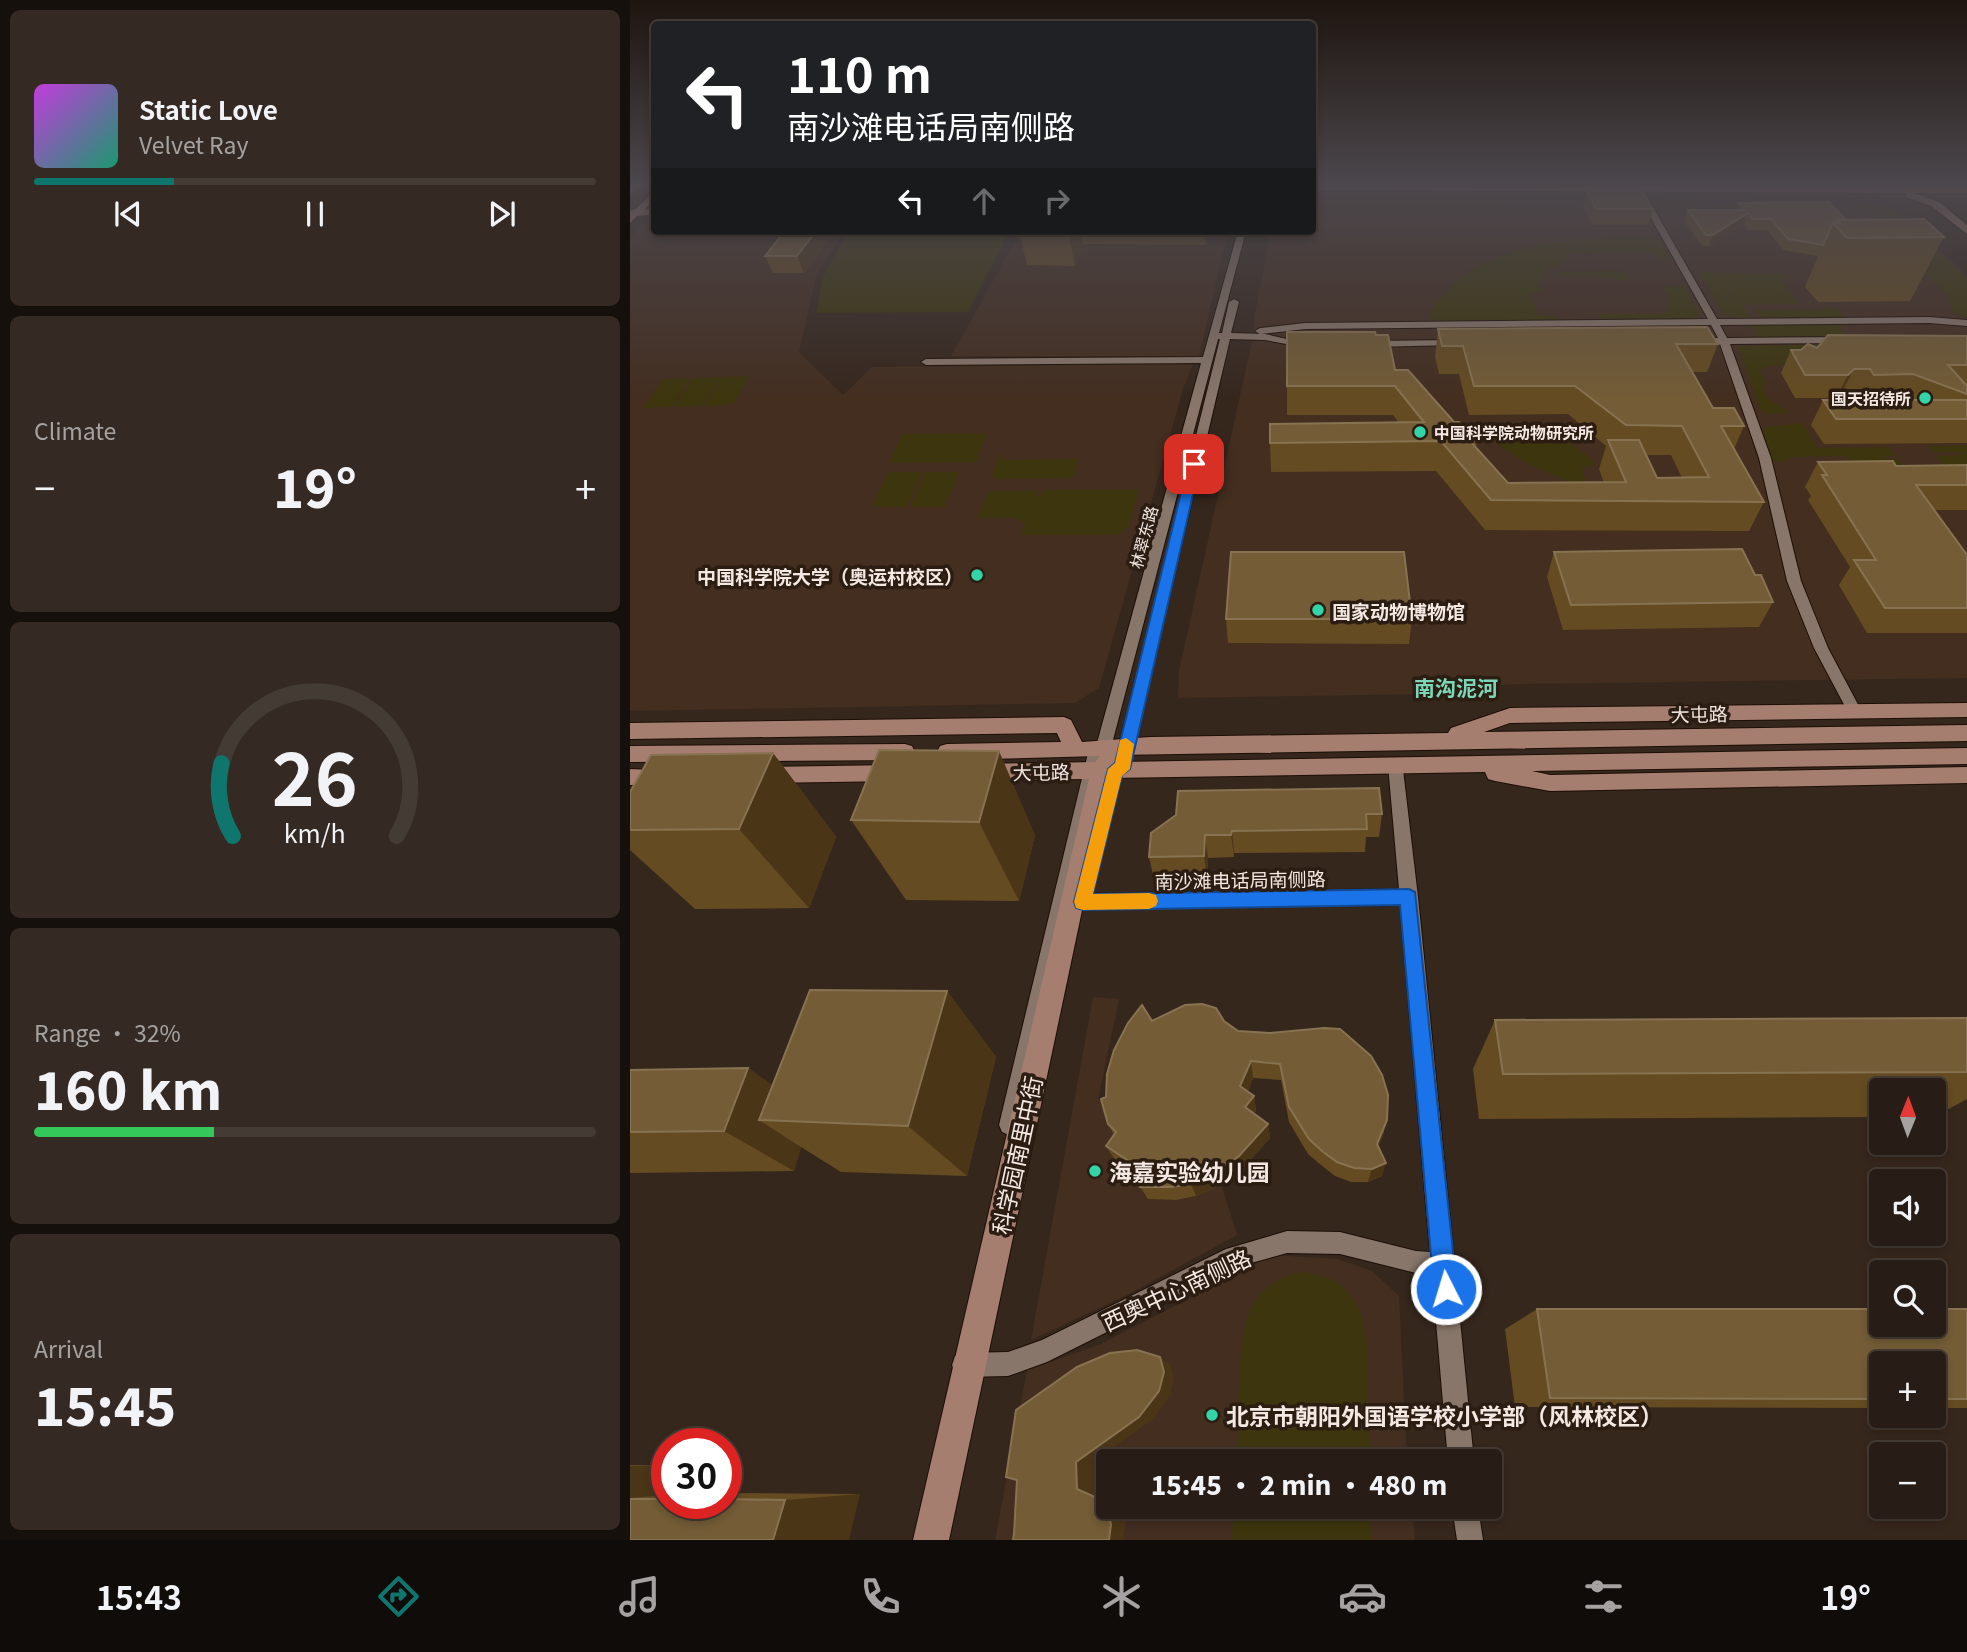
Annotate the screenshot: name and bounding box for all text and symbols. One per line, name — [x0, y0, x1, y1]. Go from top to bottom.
text: 110 m — [787, 36, 932, 107]
icon: left — [672, 49, 763, 140]
text: Static Love — [139, 90, 278, 127]
text: 南沙滩电话局南侧路 — [787, 102, 1075, 148]
text: Velvet Ray — [139, 127, 249, 161]
icon: left — [892, 182, 930, 220]
icon: ahead — [965, 182, 1003, 220]
icon: right — [1038, 182, 1076, 220]
icon: previous — [109, 195, 147, 233]
icon: pause — [296, 195, 334, 233]
icon: next — [483, 195, 521, 233]
place label: 国天招待所 — [1831, 386, 1911, 410]
marker: 国天招待所 — [1917, 390, 1933, 406]
text: Climate — [34, 413, 116, 447]
place label: 中国科学院动物研究所 — [1434, 420, 1594, 444]
marker: 中国科学院动物研究所 — [1412, 424, 1428, 440]
pin — [1164, 434, 1224, 494]
icon: arrive — [1175, 445, 1213, 483]
text: 19° — [273, 448, 357, 523]
text: − — [34, 459, 55, 514]
text: + — [575, 459, 596, 514]
street label: 林翠东路 — [1123, 503, 1163, 571]
place label: 中国科学院大学（奥运村校区） — [697, 562, 963, 589]
marker: 中国科学院大学（奥运村校区） — [969, 567, 985, 583]
place label: 国家动物博物馆 — [1332, 597, 1465, 624]
marker: 国家动物博物馆 — [1310, 602, 1326, 618]
district label: 南沟泥河 — [1414, 672, 1498, 702]
street label: 大屯路 — [1670, 699, 1728, 727]
text: 26 — [272, 722, 358, 827]
street label: 大屯路 — [1012, 757, 1070, 785]
text: km/h — [284, 814, 346, 850]
street label: 南沙滩电话局南侧路 — [1154, 864, 1326, 894]
text: Range · 32% — [34, 1015, 181, 1049]
text: 160 km — [34, 1050, 222, 1125]
street label: 科学园南里中街 — [983, 1073, 1049, 1237]
north arrow — [1869, 1078, 1946, 1155]
map controls — [1869, 1078, 1946, 1519]
place label: 海嘉实验幼儿园 — [1109, 1154, 1270, 1188]
marker: 海嘉实验幼儿园 — [1087, 1163, 1103, 1179]
button: sound — [1869, 1169, 1946, 1246]
street label: 西奥中心南侧路 — [1096, 1240, 1256, 1338]
position arrow — [1409, 1252, 1483, 1326]
button: search — [1869, 1260, 1946, 1337]
text: Arrival — [34, 1331, 103, 1365]
button: + — [1869, 1351, 1946, 1428]
text: 15:45 — [34, 1366, 176, 1441]
place label: 北京市朝阳外国语学校小学部（风林校区） — [1226, 1398, 1663, 1432]
marker: 北京市朝阳外国语学校小学部（风林校区） — [1204, 1407, 1220, 1423]
speed limit sign: 30 — [651, 1428, 742, 1519]
button: − — [1869, 1442, 1946, 1519]
text: 15:45 · 2 min · 480 m — [1151, 1465, 1447, 1502]
icon: directions — [374, 1572, 423, 1621]
icon: music — [615, 1572, 664, 1621]
icon: phone — [856, 1572, 905, 1621]
icon: climate — [1097, 1572, 1146, 1621]
icon: car — [1338, 1572, 1387, 1621]
icon: filters — [1579, 1572, 1628, 1621]
text: 15:43 — [96, 1573, 182, 1619]
text: 19° — [1820, 1573, 1871, 1619]

